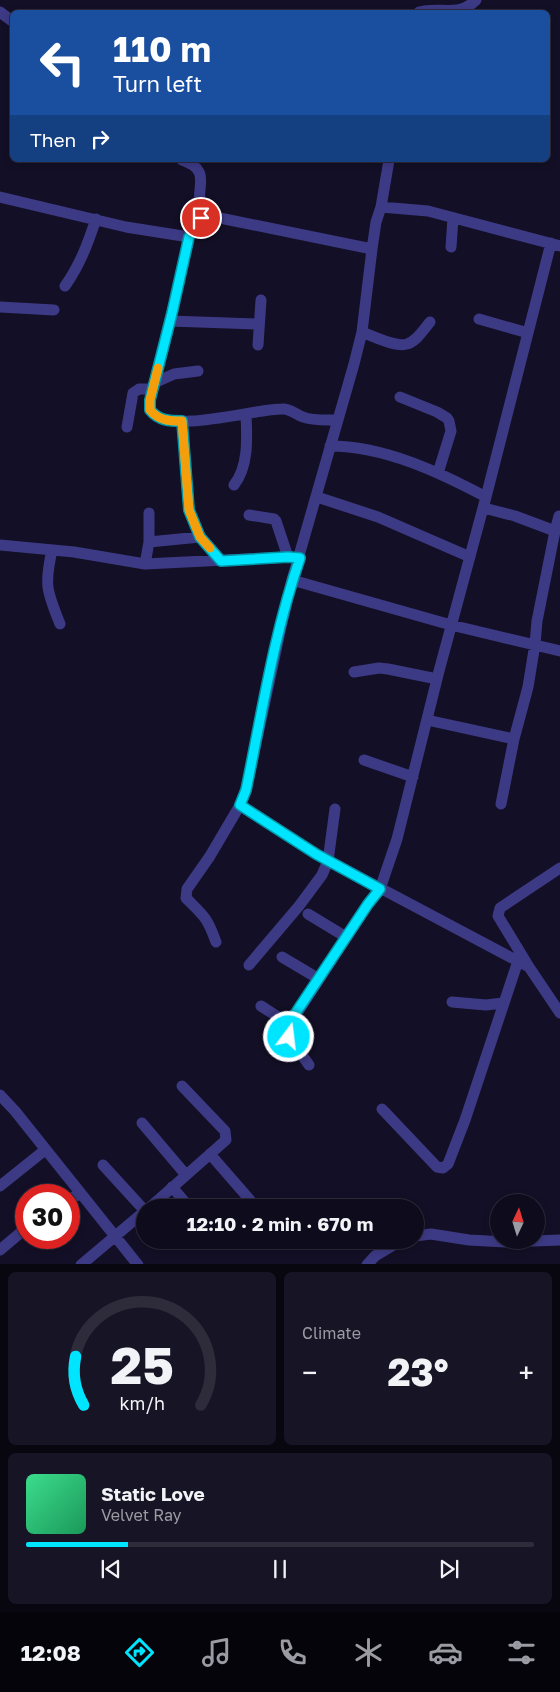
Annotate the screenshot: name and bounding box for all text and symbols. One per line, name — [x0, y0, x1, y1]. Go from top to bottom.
text: 110 m — [113, 28, 211, 70]
icon: left — [30, 30, 95, 95]
text: Turn left — [113, 70, 202, 97]
icon: right — [86, 125, 114, 153]
text: Then — [30, 128, 76, 151]
pin — [180, 197, 222, 239]
icon: arrive — [187, 204, 215, 232]
position arrow — [262, 1010, 314, 1062]
speed limit sign: 30 — [15, 1184, 80, 1249]
north arrow — [490, 1194, 545, 1249]
map controls — [490, 1194, 545, 1249]
text: 12:10 · 2 min · 670 m — [187, 1212, 373, 1235]
text: Climate — [302, 1323, 361, 1343]
text: 25 — [110, 1333, 174, 1395]
text: 23° — [387, 1349, 449, 1394]
text: − — [302, 1356, 317, 1389]
text: + — [519, 1356, 534, 1389]
text: km/h — [119, 1392, 165, 1414]
text: Static Love — [101, 1482, 205, 1505]
text: Velvet Ray — [101, 1505, 182, 1525]
icon: previous — [97, 1555, 125, 1583]
icon: pause — [266, 1555, 294, 1583]
icon: next — [435, 1555, 463, 1583]
icon: directions — [122, 1635, 157, 1670]
icon: music — [199, 1635, 234, 1670]
icon: phone — [275, 1635, 310, 1670]
icon: climate — [351, 1635, 386, 1670]
icon: car — [428, 1635, 463, 1670]
icon: filters — [504, 1635, 539, 1670]
text: 12:08 — [21, 1639, 81, 1666]

